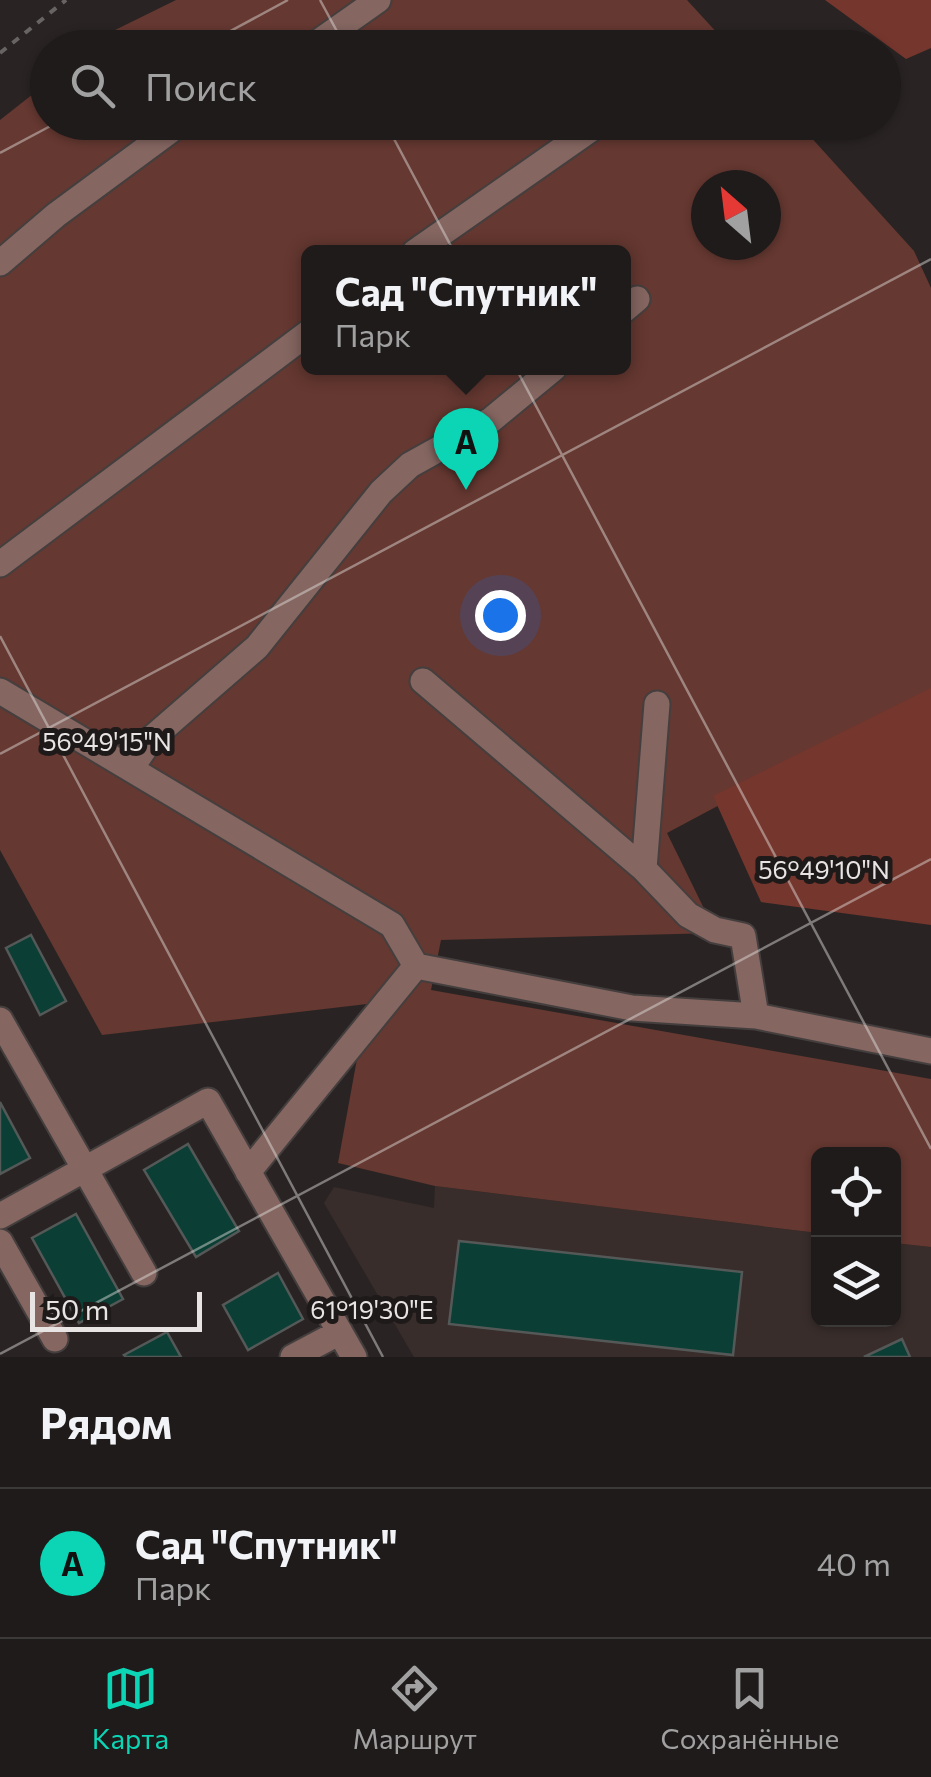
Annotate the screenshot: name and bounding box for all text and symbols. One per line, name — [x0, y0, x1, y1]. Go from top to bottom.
search box — [30, 30, 901, 140]
icon: search — [65, 58, 120, 113]
text: Поиск — [145, 62, 257, 109]
north arrow — [691, 170, 781, 260]
popup — [301, 245, 631, 375]
text: Сад "Спутник" — [335, 267, 597, 314]
text: Парк — [335, 314, 411, 354]
pin: A — [434, 408, 498, 490]
your location — [475, 590, 526, 641]
text: 56°49'15"N — [42, 726, 172, 756]
text: 56°49'10"N — [758, 854, 890, 884]
map controls — [811, 1147, 901, 1327]
button: locate — [811, 1147, 901, 1237]
button: layers — [811, 1237, 901, 1327]
scale bar — [30, 1287, 202, 1332]
text: 50 m — [45, 1292, 109, 1326]
text: 61°19'30"E — [310, 1294, 434, 1324]
text: Рядом — [40, 1396, 172, 1448]
text: Сад "Спутник" — [135, 1520, 398, 1567]
text: A — [61, 1543, 84, 1583]
text: 40 m — [817, 1543, 891, 1583]
text: Парк — [135, 1567, 211, 1607]
tab: Карта — [92, 1661, 169, 1755]
tab: Маршрут — [353, 1661, 477, 1755]
tab: Сохранённые — [660, 1661, 839, 1755]

